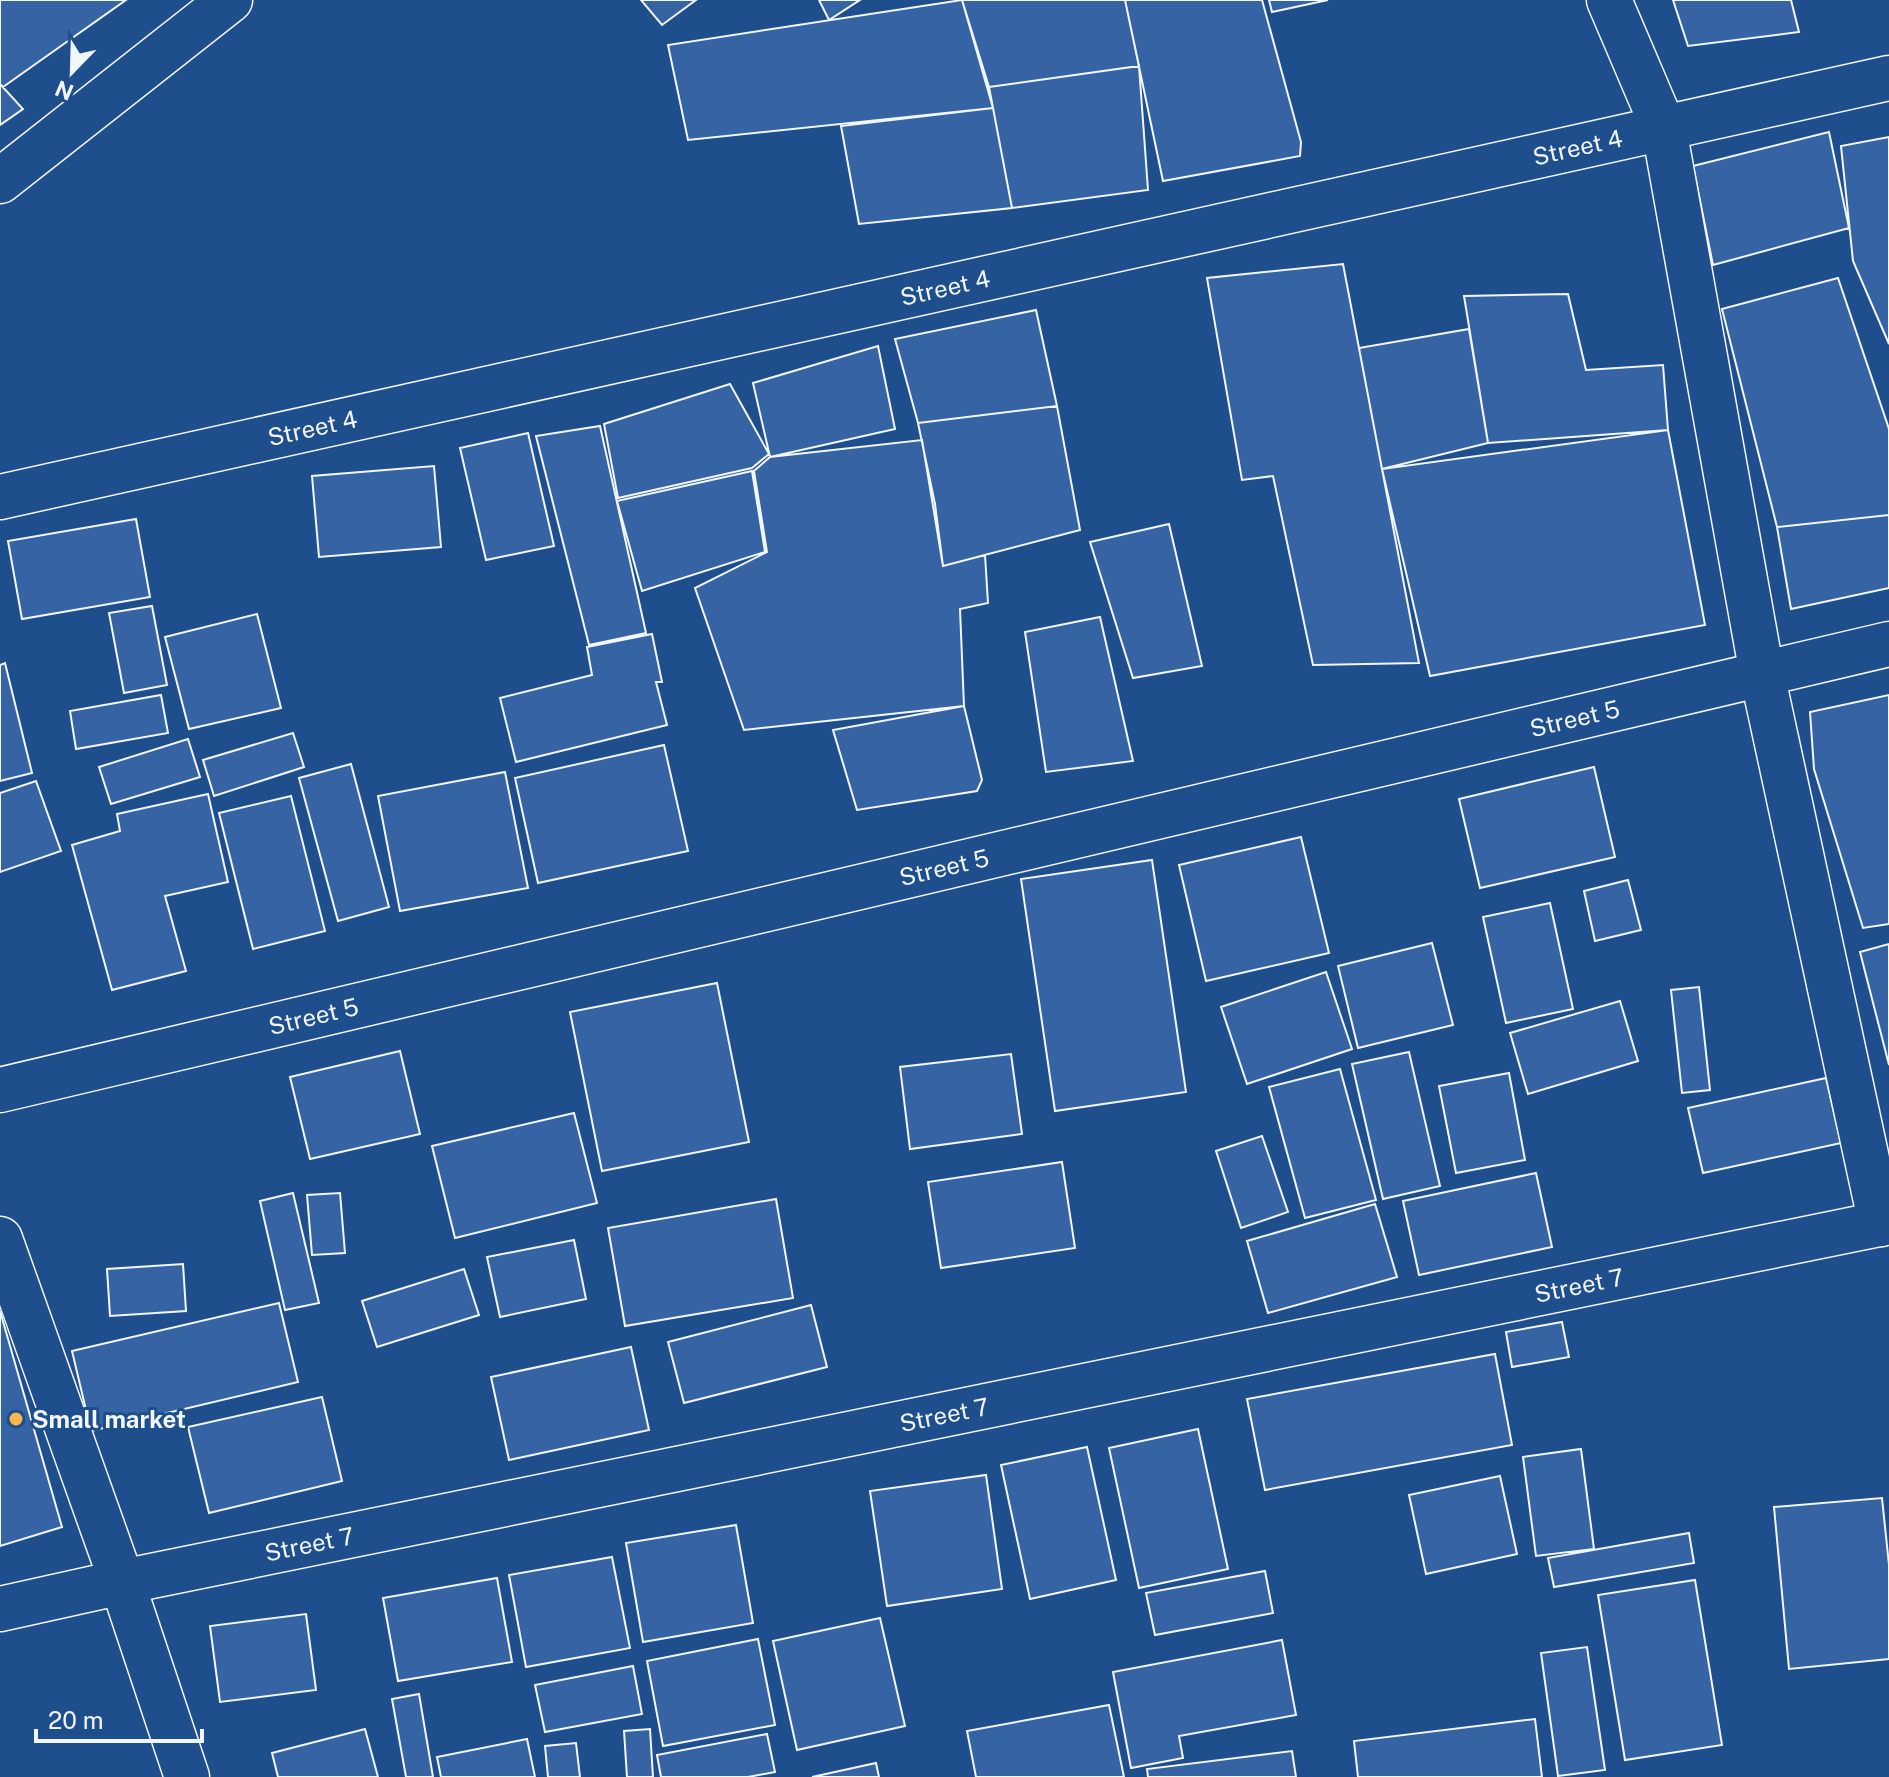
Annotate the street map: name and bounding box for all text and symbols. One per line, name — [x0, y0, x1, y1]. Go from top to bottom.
north arrow — [32, 32, 112, 112]
text: N — [51, 75, 77, 106]
street label: Street 4 — [1530, 124, 1625, 171]
street label: Street 4 — [898, 264, 993, 311]
street label: Street 4 — [265, 404, 360, 451]
street label: Street 5 — [1527, 694, 1622, 742]
street label: Street 5 — [896, 843, 992, 891]
street label: Street 5 — [266, 992, 361, 1040]
street label: Street 7 — [1532, 1262, 1626, 1308]
street label: Street 7 — [897, 1392, 991, 1437]
place label: Small market — [32, 1405, 186, 1433]
marker: Small market — [7, 1410, 25, 1428]
street label: Street 7 — [262, 1521, 356, 1567]
scale bar — [36, 1693, 202, 1743]
text: 20 m — [48, 1706, 104, 1734]

